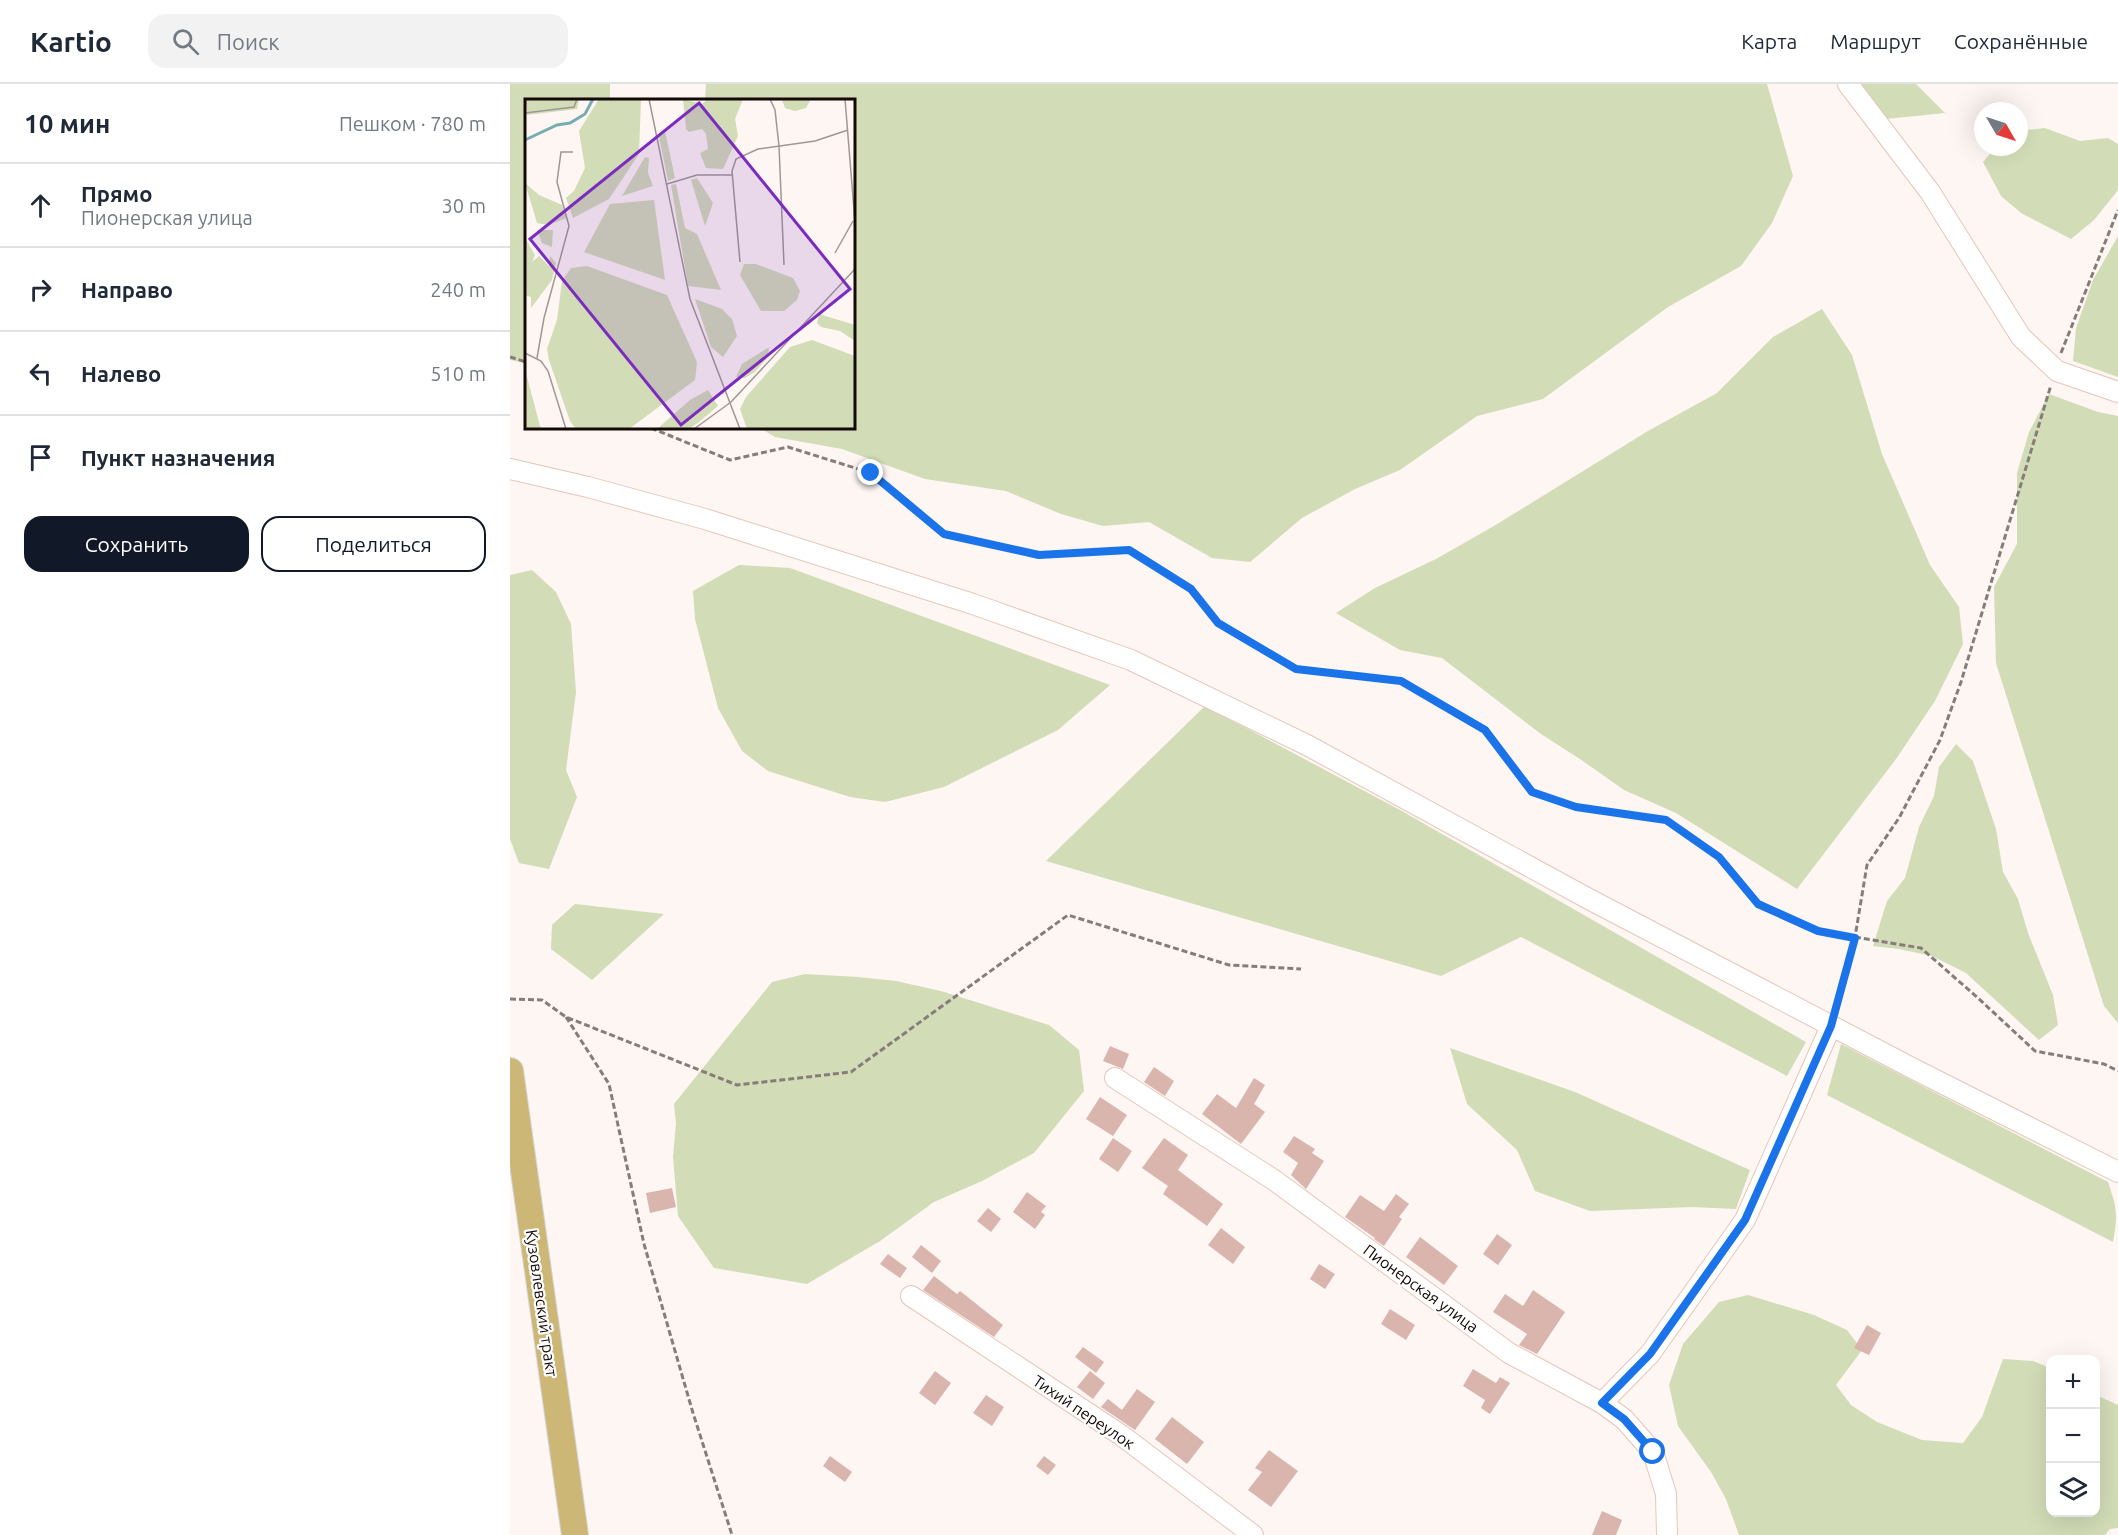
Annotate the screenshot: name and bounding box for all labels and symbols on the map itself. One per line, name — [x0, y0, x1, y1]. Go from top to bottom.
inset map — [525, 99, 855, 429]
north arrow — [1974, 102, 2028, 156]
route end — [857, 459, 883, 485]
street label: Кузовлевский тракт — [523, 1228, 561, 1378]
street label: Пионерская улица — [1360, 1240, 1482, 1336]
street label: Тихий переулок — [1030, 1371, 1138, 1453]
route start — [1639, 1438, 1665, 1464]

